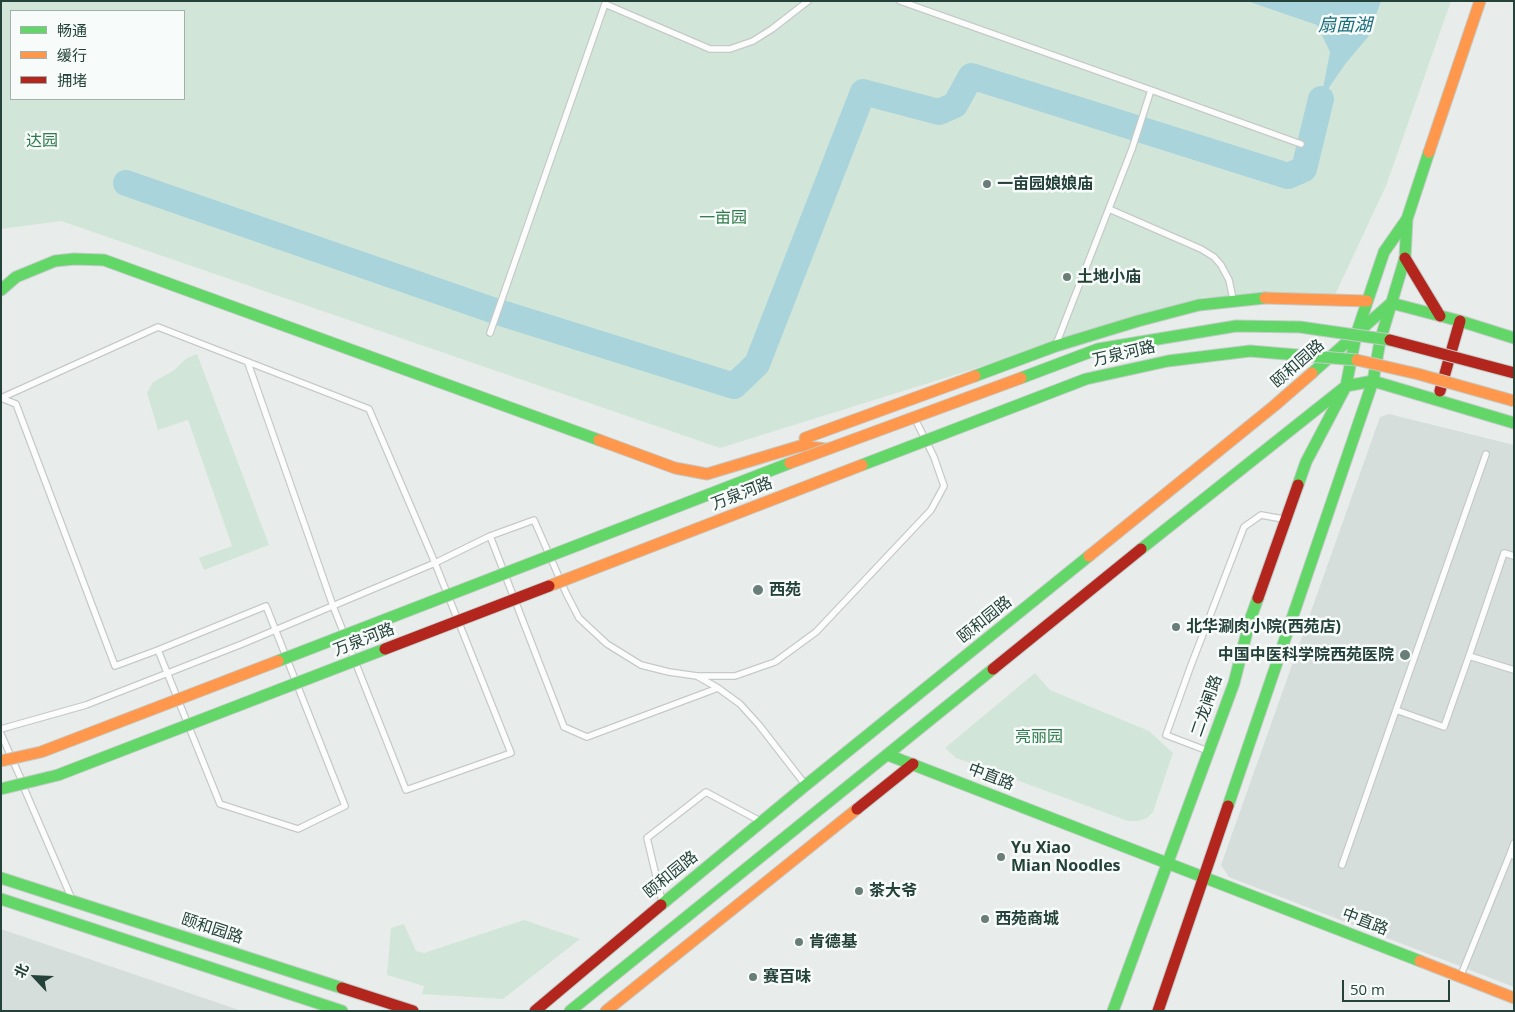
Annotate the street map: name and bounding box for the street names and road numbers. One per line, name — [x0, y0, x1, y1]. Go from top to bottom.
street label: 颐和园路 — [1268, 336, 1328, 392]
street label: 万泉河路 — [1091, 337, 1157, 371]
street label: 万泉河路 — [709, 474, 775, 514]
street label: 颐和园路 — [954, 592, 1016, 648]
street label: 万泉河路 — [331, 620, 397, 660]
street label: 二龙闸路 — [1188, 673, 1226, 739]
street label: 中直路 — [965, 759, 1017, 795]
street label: 颐和园路 — [640, 847, 702, 903]
street label: 中直路 — [1339, 904, 1391, 940]
street label: 颐和园路 — [179, 910, 245, 948]

